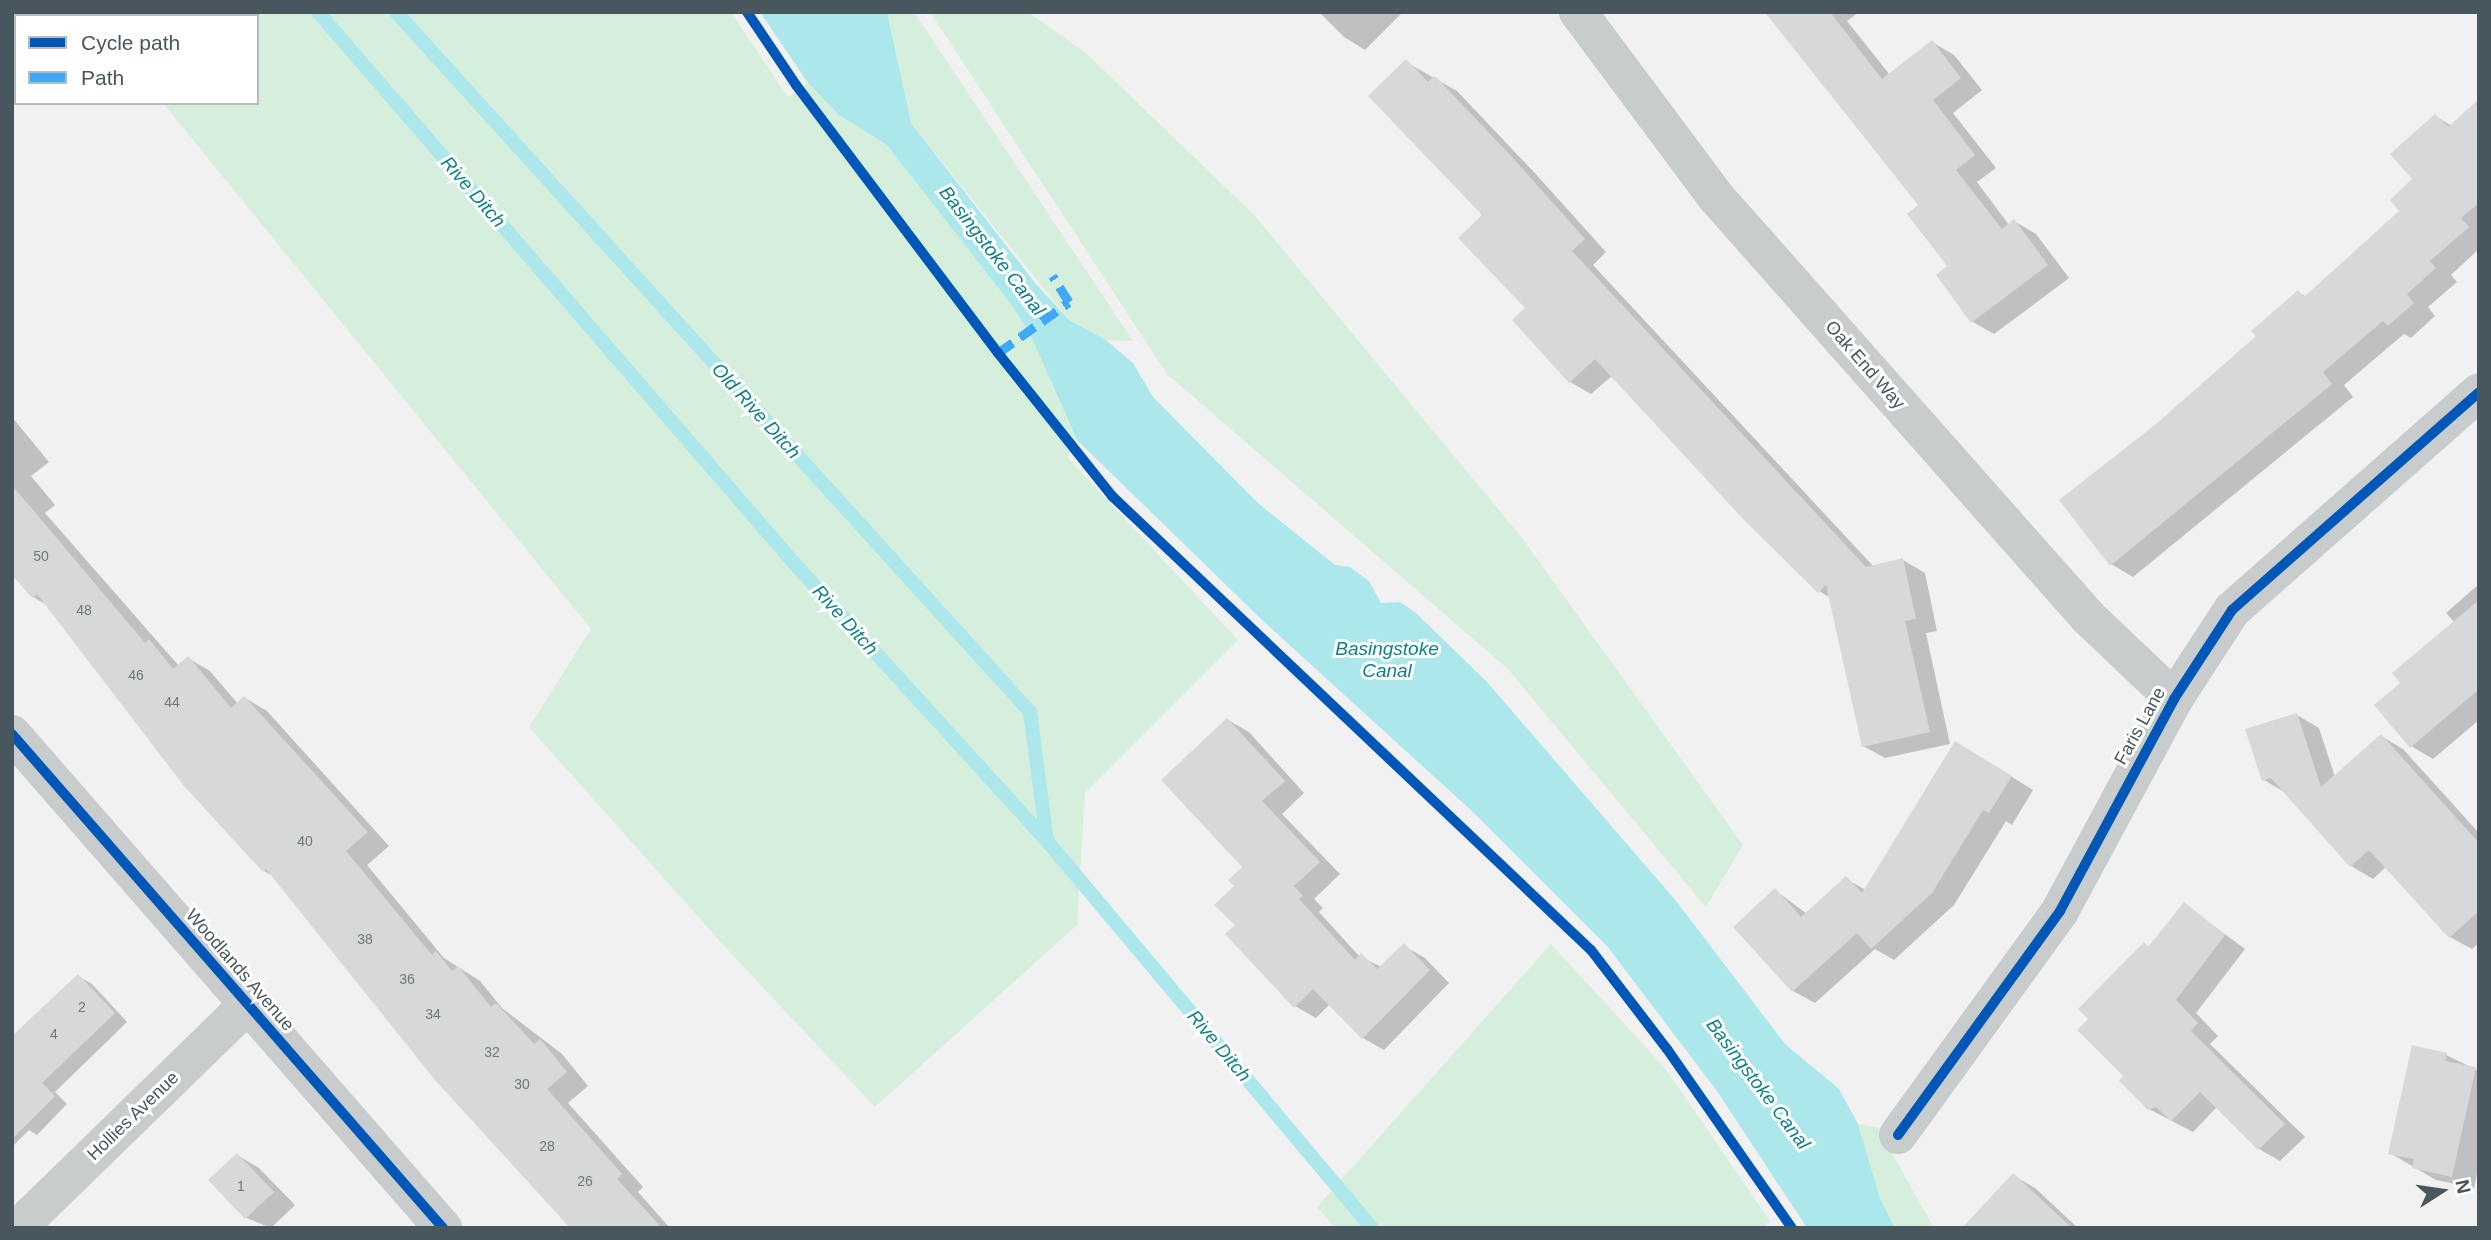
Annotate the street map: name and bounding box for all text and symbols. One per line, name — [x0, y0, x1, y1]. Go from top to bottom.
legend — [14, 14, 259, 105]
text: Cycle path — [81, 31, 180, 54]
text: Path — [81, 66, 124, 89]
water label: Rive Ditch — [436, 152, 510, 232]
water label: Basingstoke Canal — [934, 182, 1050, 320]
street label: Oak End Way — [1821, 316, 1909, 414]
water label: Old Rive Ditch — [707, 358, 805, 464]
house number: 50 — [33, 548, 49, 564]
water label: Rive Ditch — [808, 580, 882, 660]
house number: 48 — [76, 602, 92, 618]
water label: Basingstoke Canal — [1335, 638, 1439, 682]
house number: 46 — [128, 667, 144, 683]
street label: Faris Lane — [2110, 684, 2170, 768]
house number: 44 — [164, 694, 180, 710]
house number: 40 — [297, 833, 313, 849]
street label: Woodlands Avenue — [181, 904, 299, 1036]
house number: 38 — [357, 931, 373, 947]
house number: 36 — [399, 971, 415, 987]
house number: 2 — [78, 999, 86, 1015]
house number: 34 — [425, 1006, 441, 1022]
water label: Rive Ditch — [1182, 1006, 1256, 1086]
water label: Basingstoke Canal — [1701, 1014, 1815, 1154]
house number: 4 — [50, 1026, 58, 1042]
house number: 32 — [484, 1044, 500, 1060]
street label: Hollies Avenue — [82, 1067, 184, 1165]
house number: 30 — [514, 1076, 530, 1092]
house number: 28 — [539, 1138, 555, 1154]
north arrow — [2407, 1156, 2477, 1226]
house number: 26 — [577, 1173, 593, 1189]
house number: 1 — [237, 1178, 245, 1194]
text: N — [2451, 1178, 2475, 1195]

